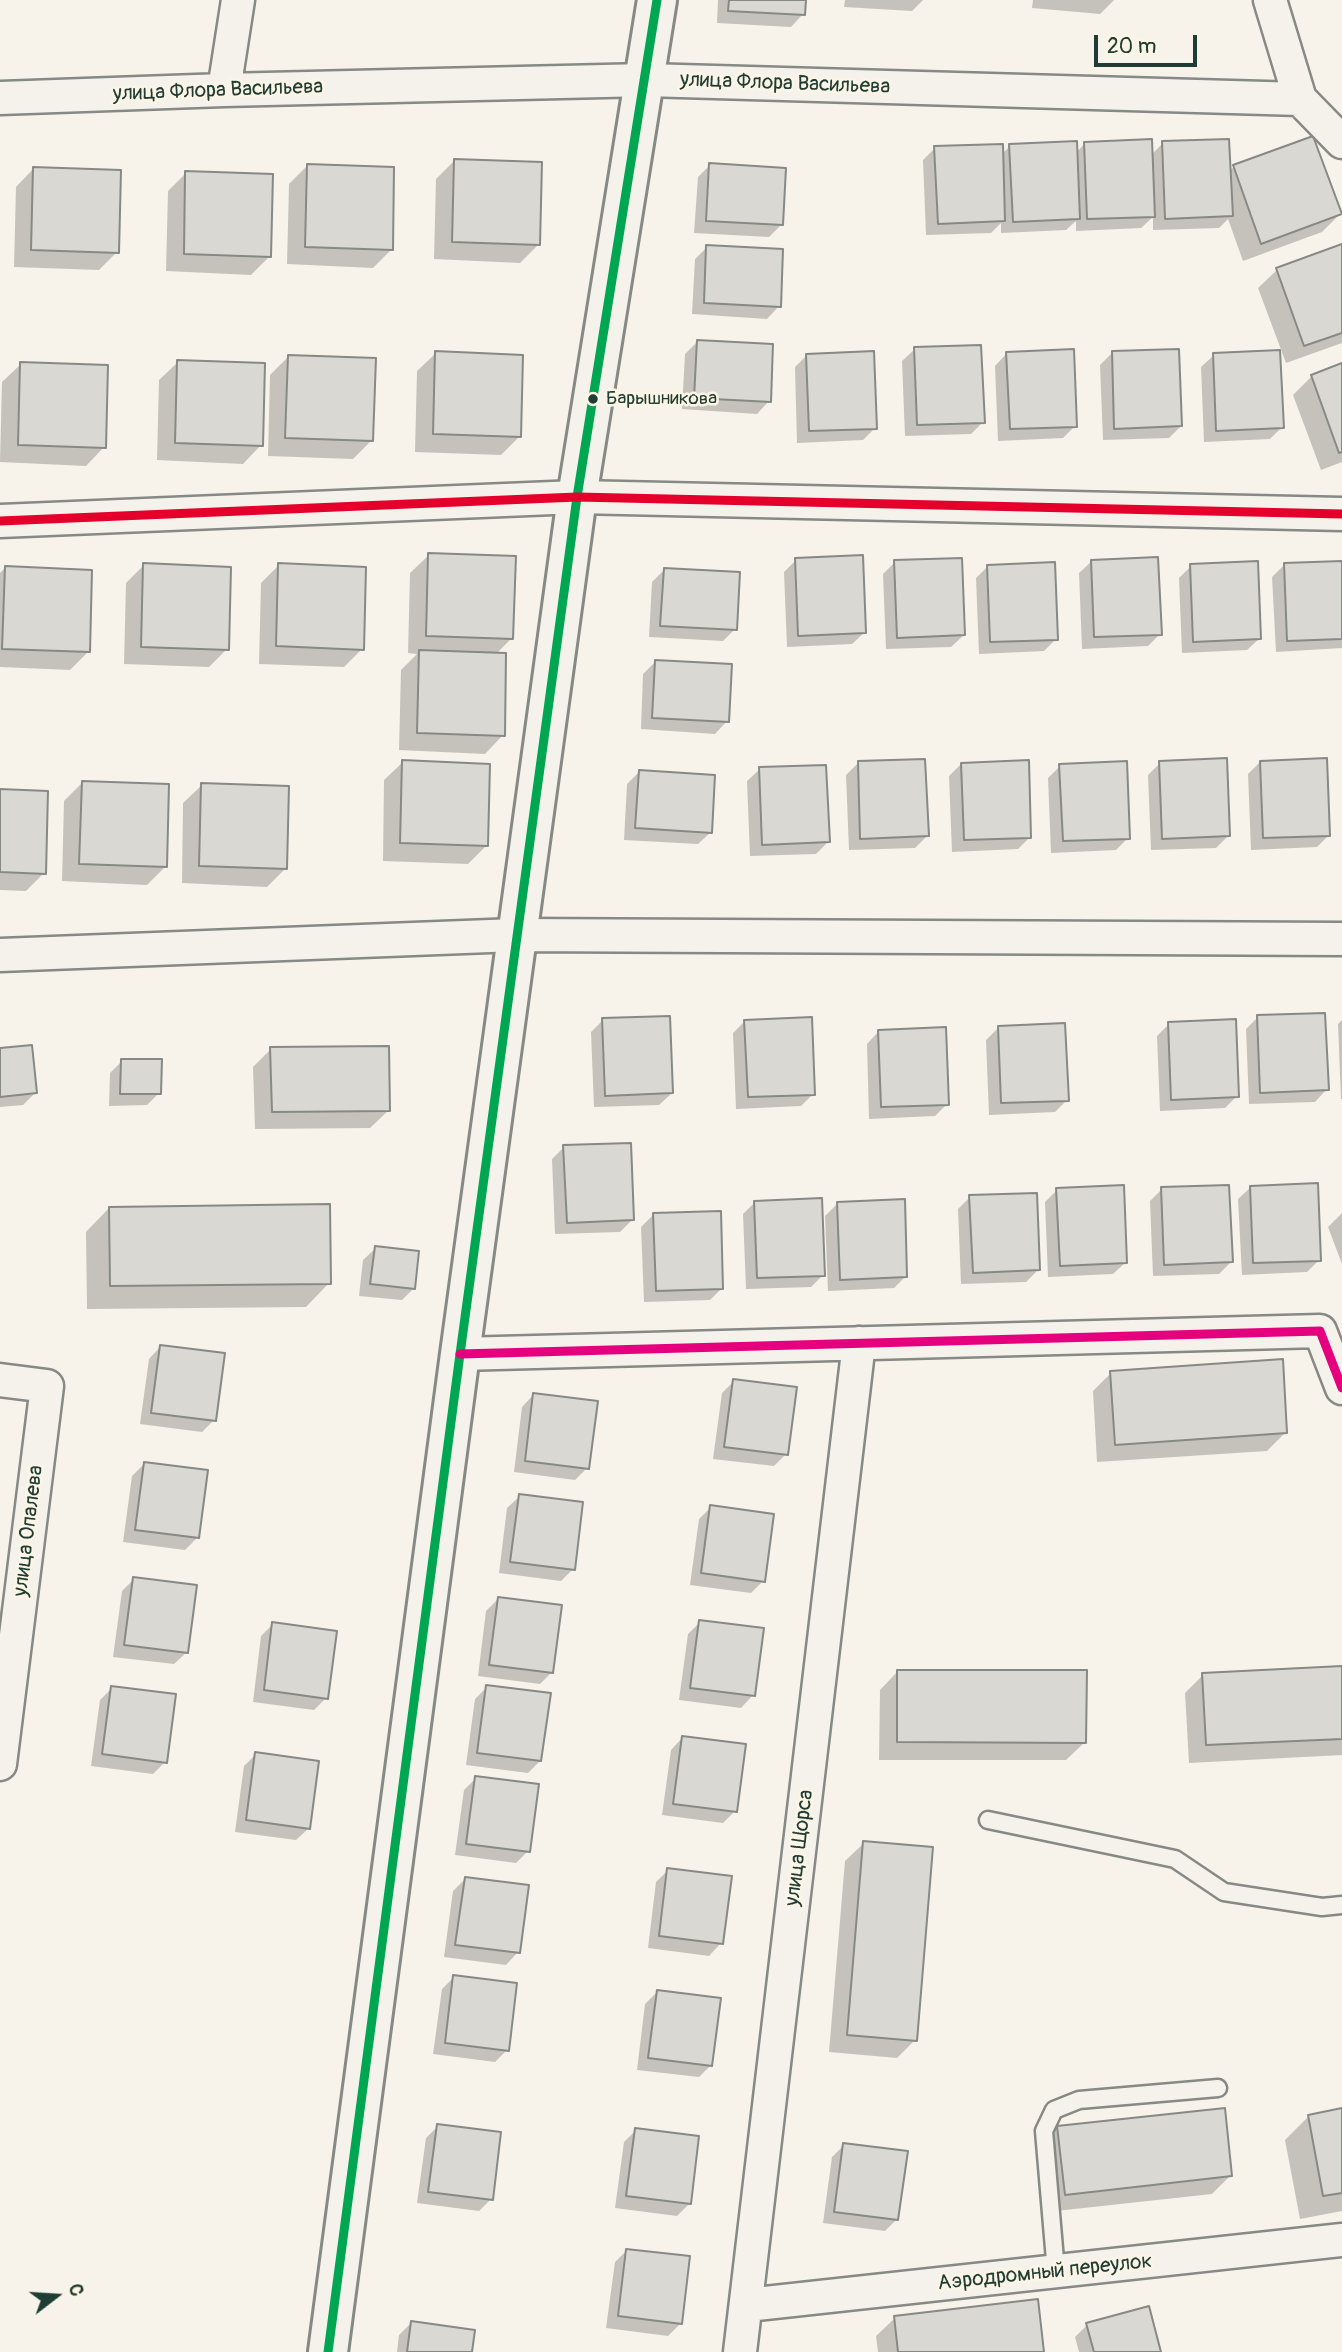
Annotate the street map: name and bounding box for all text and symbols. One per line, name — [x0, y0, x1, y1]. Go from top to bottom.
scale bar — [1097, 21, 1200, 65]
text: 20 m — [1107, 33, 1156, 60]
street label: улица Флора Васильева — [679, 68, 891, 100]
street label: улица Флора Васильева — [112, 75, 324, 107]
place label: Барышникова — [606, 388, 717, 410]
marker: Барышникова — [586, 392, 600, 406]
street label: улица Опалева — [8, 1464, 50, 1598]
street label: улица Щорса — [780, 1788, 820, 1908]
street label: Аэродромный переулок — [936, 2249, 1154, 2297]
north arrow — [21, 2261, 91, 2331]
text: С — [63, 2281, 89, 2299]

